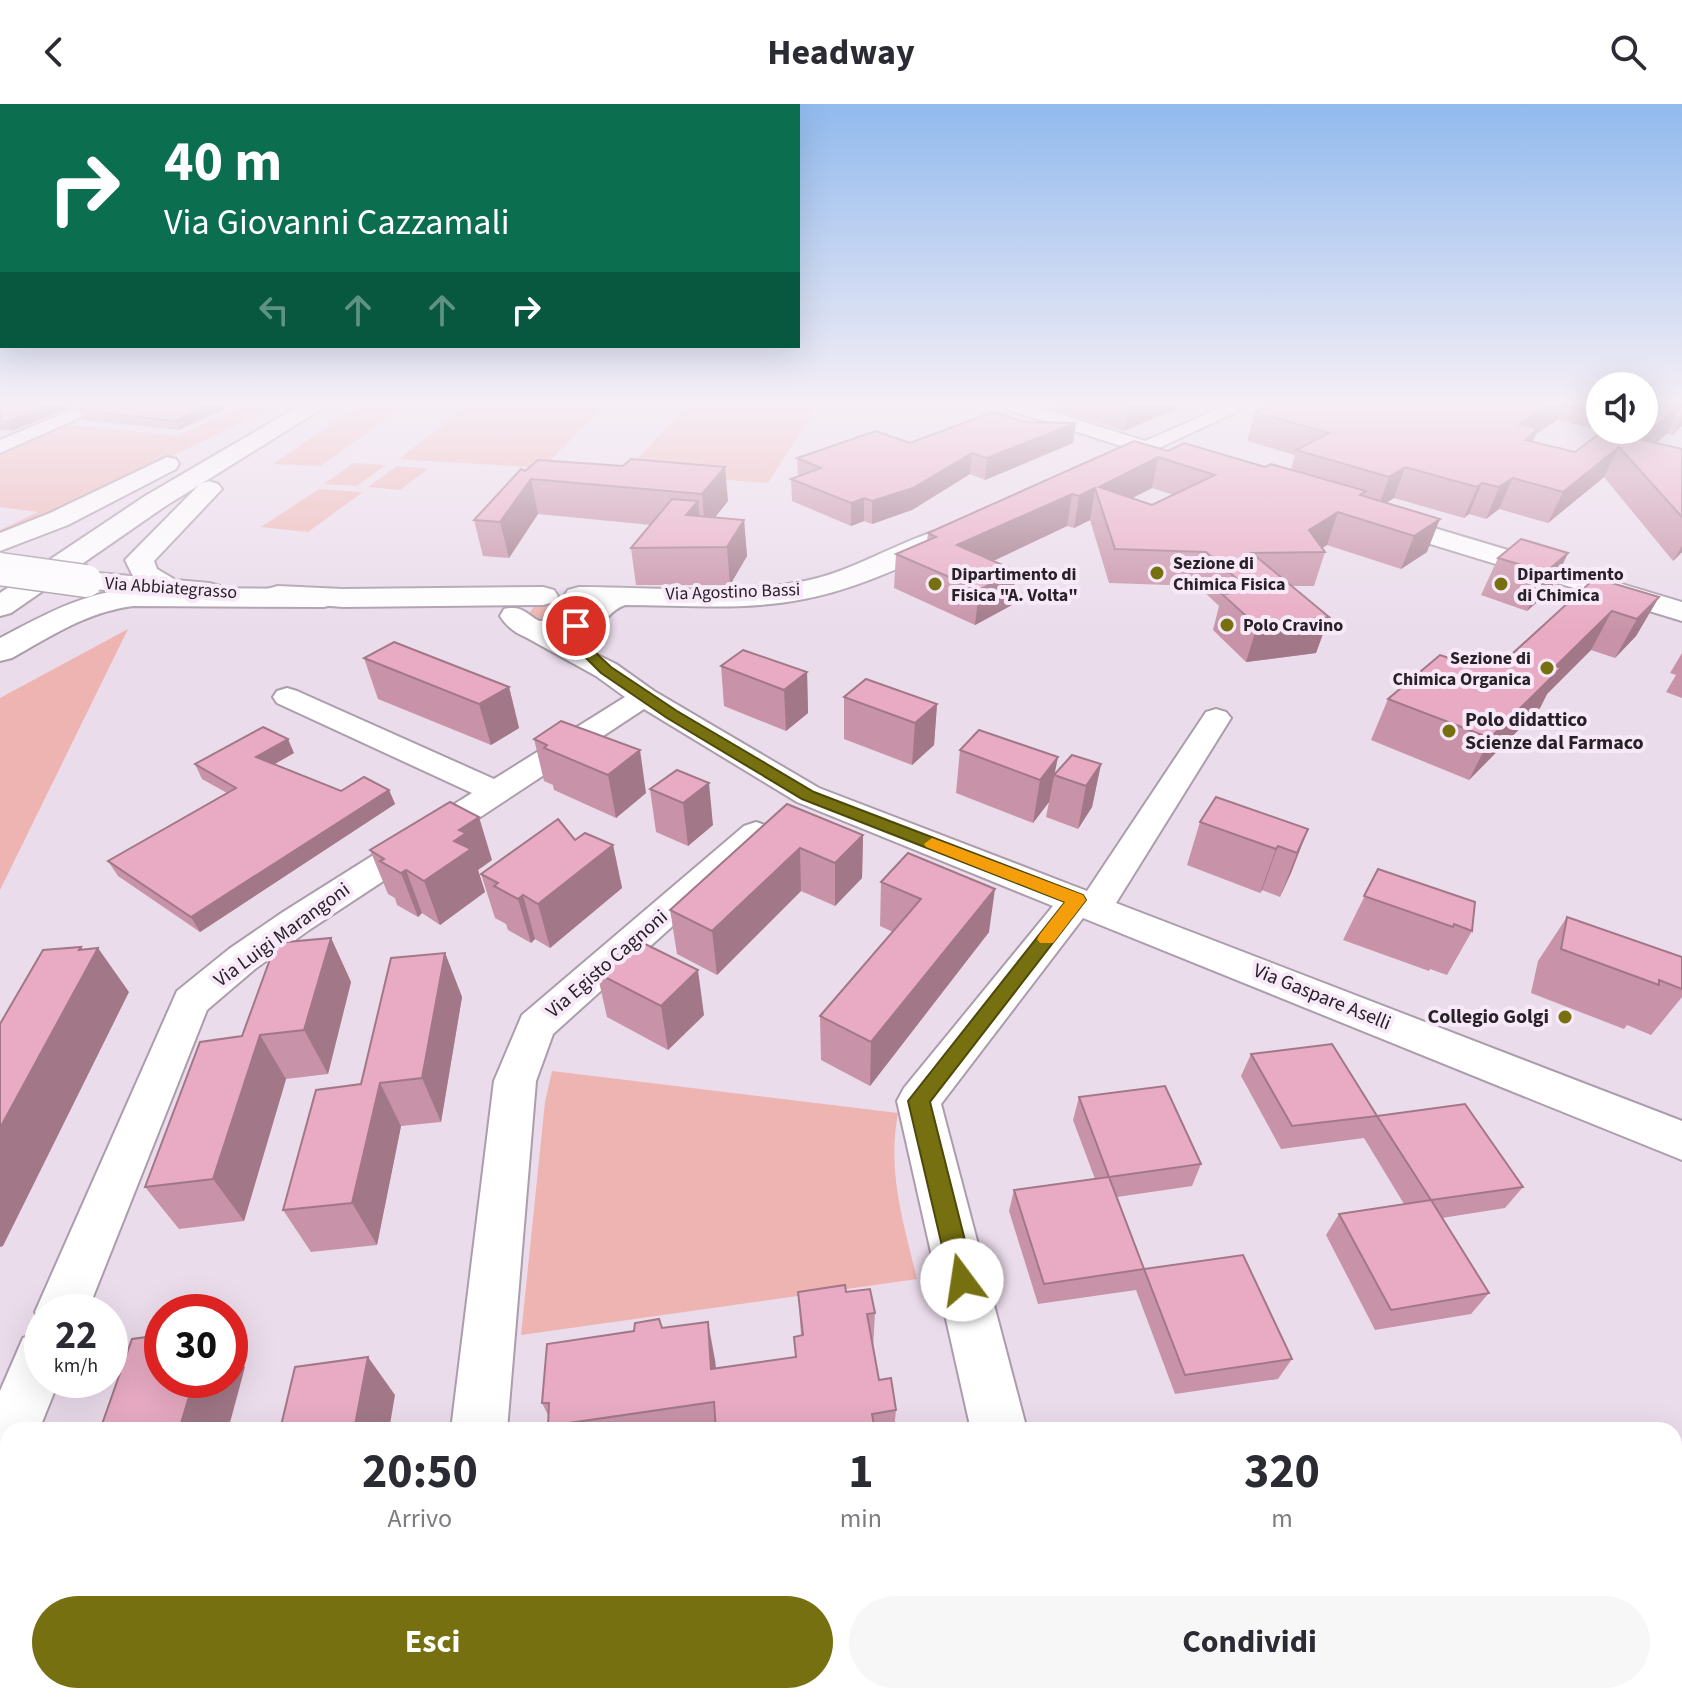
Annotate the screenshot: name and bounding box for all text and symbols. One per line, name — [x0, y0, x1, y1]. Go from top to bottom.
text: Headway — [767, 27, 915, 78]
icon: back — [32, 30, 76, 74]
icon: search — [1606, 30, 1650, 74]
text: 40 m — [164, 123, 282, 202]
icon: right — [32, 136, 136, 240]
text: Via Giovanni Cazzamali — [164, 197, 510, 248]
icon: left — [252, 288, 296, 332]
icon: ahead — [336, 288, 380, 332]
icon: ahead — [420, 288, 464, 332]
icon: right — [504, 288, 548, 332]
map controls — [1586, 372, 1658, 444]
button: sound — [1586, 372, 1658, 444]
place label: Sezione di Chimica Fisica — [1173, 551, 1286, 597]
place label: Dipartimento di Fisica "A. Volta" — [951, 562, 1078, 608]
place label: Dipartimento di Chimica — [1517, 562, 1624, 608]
marker: Sezione di Chimica Fisica — [1148, 564, 1166, 582]
street label: Via Abbiategrasso — [104, 571, 238, 605]
marker: Dipartimento di Fisica "A. Volta" — [926, 575, 944, 593]
marker: Dipartimento di Chimica — [1492, 575, 1510, 593]
street label: Via Agostino Bassi — [665, 577, 801, 607]
pin — [542, 592, 610, 660]
icon: arrive — [554, 604, 598, 648]
place label: Polo Cravino — [1243, 613, 1343, 638]
marker: Polo Cravino — [1218, 616, 1236, 634]
place label: Sezione di Chimica Organica — [1393, 646, 1531, 692]
marker: Sezione di Chimica Organica — [1538, 659, 1556, 677]
place label: Polo didattico Scienze dal Farmaco — [1465, 706, 1644, 757]
marker: Polo didattico Scienze dal Farmaco — [1440, 722, 1458, 740]
street label: Via Luigi Marangoni — [208, 876, 356, 994]
street label: Via Egisto Cagnoni — [540, 903, 674, 1025]
street label: Via Gaspare Aselli — [1249, 957, 1395, 1037]
place label: Collegio Golgi — [1428, 1003, 1549, 1031]
marker: Collegio Golgi — [1556, 1008, 1574, 1026]
position arrow — [920, 1238, 1004, 1322]
speed limit sign: 30 — [144, 1294, 248, 1398]
text: 22 — [55, 1307, 97, 1364]
text: km/h — [54, 1352, 98, 1380]
text: 20:50 — [362, 1438, 478, 1506]
text: 1 — [848, 1438, 874, 1506]
text: 320 — [1244, 1438, 1320, 1506]
text: Arrivo — [388, 1500, 452, 1537]
text: min — [840, 1500, 882, 1537]
text: m — [1271, 1500, 1293, 1537]
button: Esci — [32, 1596, 833, 1688]
button: Condividi — [849, 1596, 1650, 1688]

